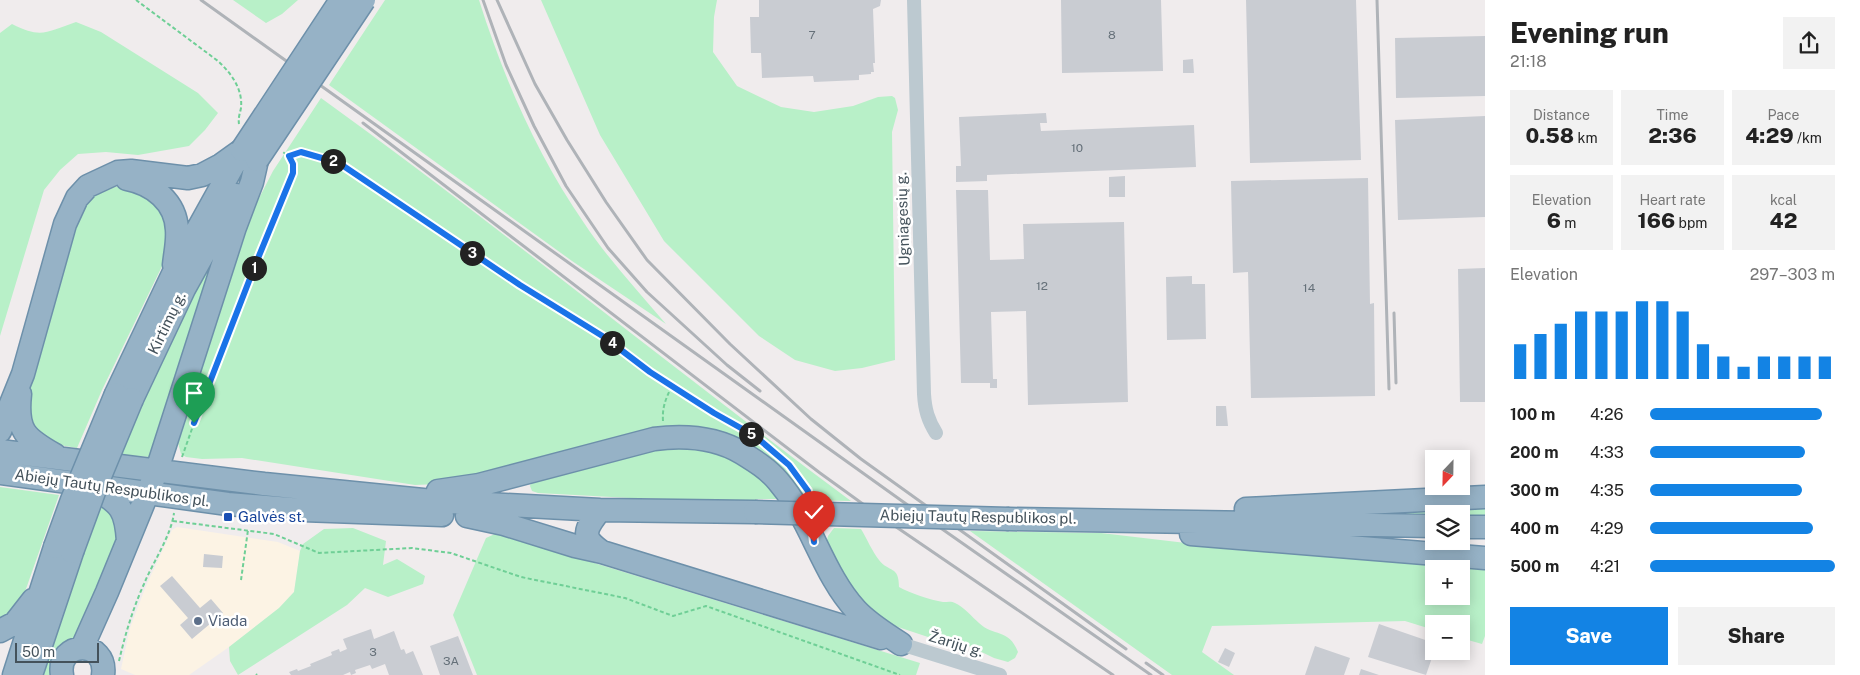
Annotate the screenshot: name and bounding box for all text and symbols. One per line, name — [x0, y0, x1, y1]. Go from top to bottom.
text: Evening run — [1510, 16, 1669, 49]
button: share — [1783, 17, 1835, 69]
house number: 7 — [808, 28, 816, 42]
house number: 8 — [1108, 28, 1116, 42]
text: 21:18 — [1510, 52, 1547, 71]
text: Distance — [1533, 107, 1590, 123]
text: Time — [1657, 107, 1688, 123]
text: Pace — [1767, 107, 1800, 123]
text: 0.58 — [1525, 123, 1574, 148]
text: 2:36 — [1648, 123, 1697, 148]
text: 4:29 — [1745, 123, 1794, 148]
text: km — [1574, 130, 1598, 146]
text: /km — [1794, 130, 1822, 146]
house number: 10 — [1071, 141, 1083, 155]
pin: 2 — [320, 148, 346, 174]
text: 2 — [329, 153, 338, 169]
street label: Ugniagesių g. — [892, 172, 913, 266]
text: Elevation — [1532, 192, 1591, 208]
text: Heart rate — [1639, 192, 1706, 208]
text: kcal — [1770, 192, 1797, 208]
text: 6 — [1547, 208, 1561, 233]
text: 166 — [1638, 208, 1675, 233]
text: 42 — [1770, 208, 1797, 233]
text: m — [1561, 215, 1576, 231]
text: bpm — [1675, 215, 1707, 231]
pin: 3 — [460, 240, 484, 266]
text: 3 — [468, 245, 477, 261]
pin: 1 — [242, 256, 266, 280]
text: 1 — [252, 260, 258, 276]
text: Elevation — [1510, 265, 1578, 284]
text: 297–303 m — [1750, 265, 1835, 284]
house number: 12 — [1036, 279, 1048, 293]
house number: 14 — [1303, 281, 1316, 295]
street label: Kirtimų g. — [144, 289, 189, 357]
pin: 4 — [600, 330, 624, 356]
text: 4 — [608, 335, 617, 351]
pin — [173, 372, 215, 423]
icon: arrive — [180, 379, 208, 407]
text: 100 m — [1510, 405, 1555, 424]
text: 4:26 — [1590, 405, 1623, 424]
pin: 5 — [738, 422, 764, 446]
text: 5 — [747, 426, 756, 442]
text: 200 m — [1510, 443, 1559, 462]
text: 4:33 — [1590, 443, 1624, 462]
north arrow — [1425, 450, 1470, 495]
map controls — [1425, 450, 1470, 660]
street label: Abiejų Tautų Respublikos pl. — [13, 465, 211, 510]
text: 300 m — [1510, 481, 1559, 500]
text: 4:35 — [1590, 481, 1624, 500]
pin — [793, 491, 835, 542]
icon: check — [800, 498, 828, 526]
button: layers — [1425, 505, 1470, 550]
street label: Abiejų Tautų Respublikos pl. — [880, 506, 1077, 527]
place label: Galvės st. — [238, 508, 305, 525]
marker: Galvės st. — [222, 511, 234, 523]
text: 400 m — [1510, 519, 1559, 538]
text: 4:29 — [1590, 519, 1624, 538]
text: 500 m — [1510, 557, 1559, 576]
text: 4:21 — [1590, 557, 1620, 576]
button: + — [1425, 560, 1470, 605]
button: Save — [1510, 607, 1668, 665]
button: Share — [1678, 607, 1835, 665]
place label: Viada — [208, 612, 247, 629]
marker: Viada — [192, 615, 204, 627]
button: − — [1425, 615, 1470, 660]
street label: Žarijų g. — [927, 627, 986, 660]
scale bar — [15, 640, 99, 663]
text: 50 m — [22, 644, 55, 660]
house number: 3 — [369, 645, 377, 659]
house number: 3A — [443, 654, 460, 668]

